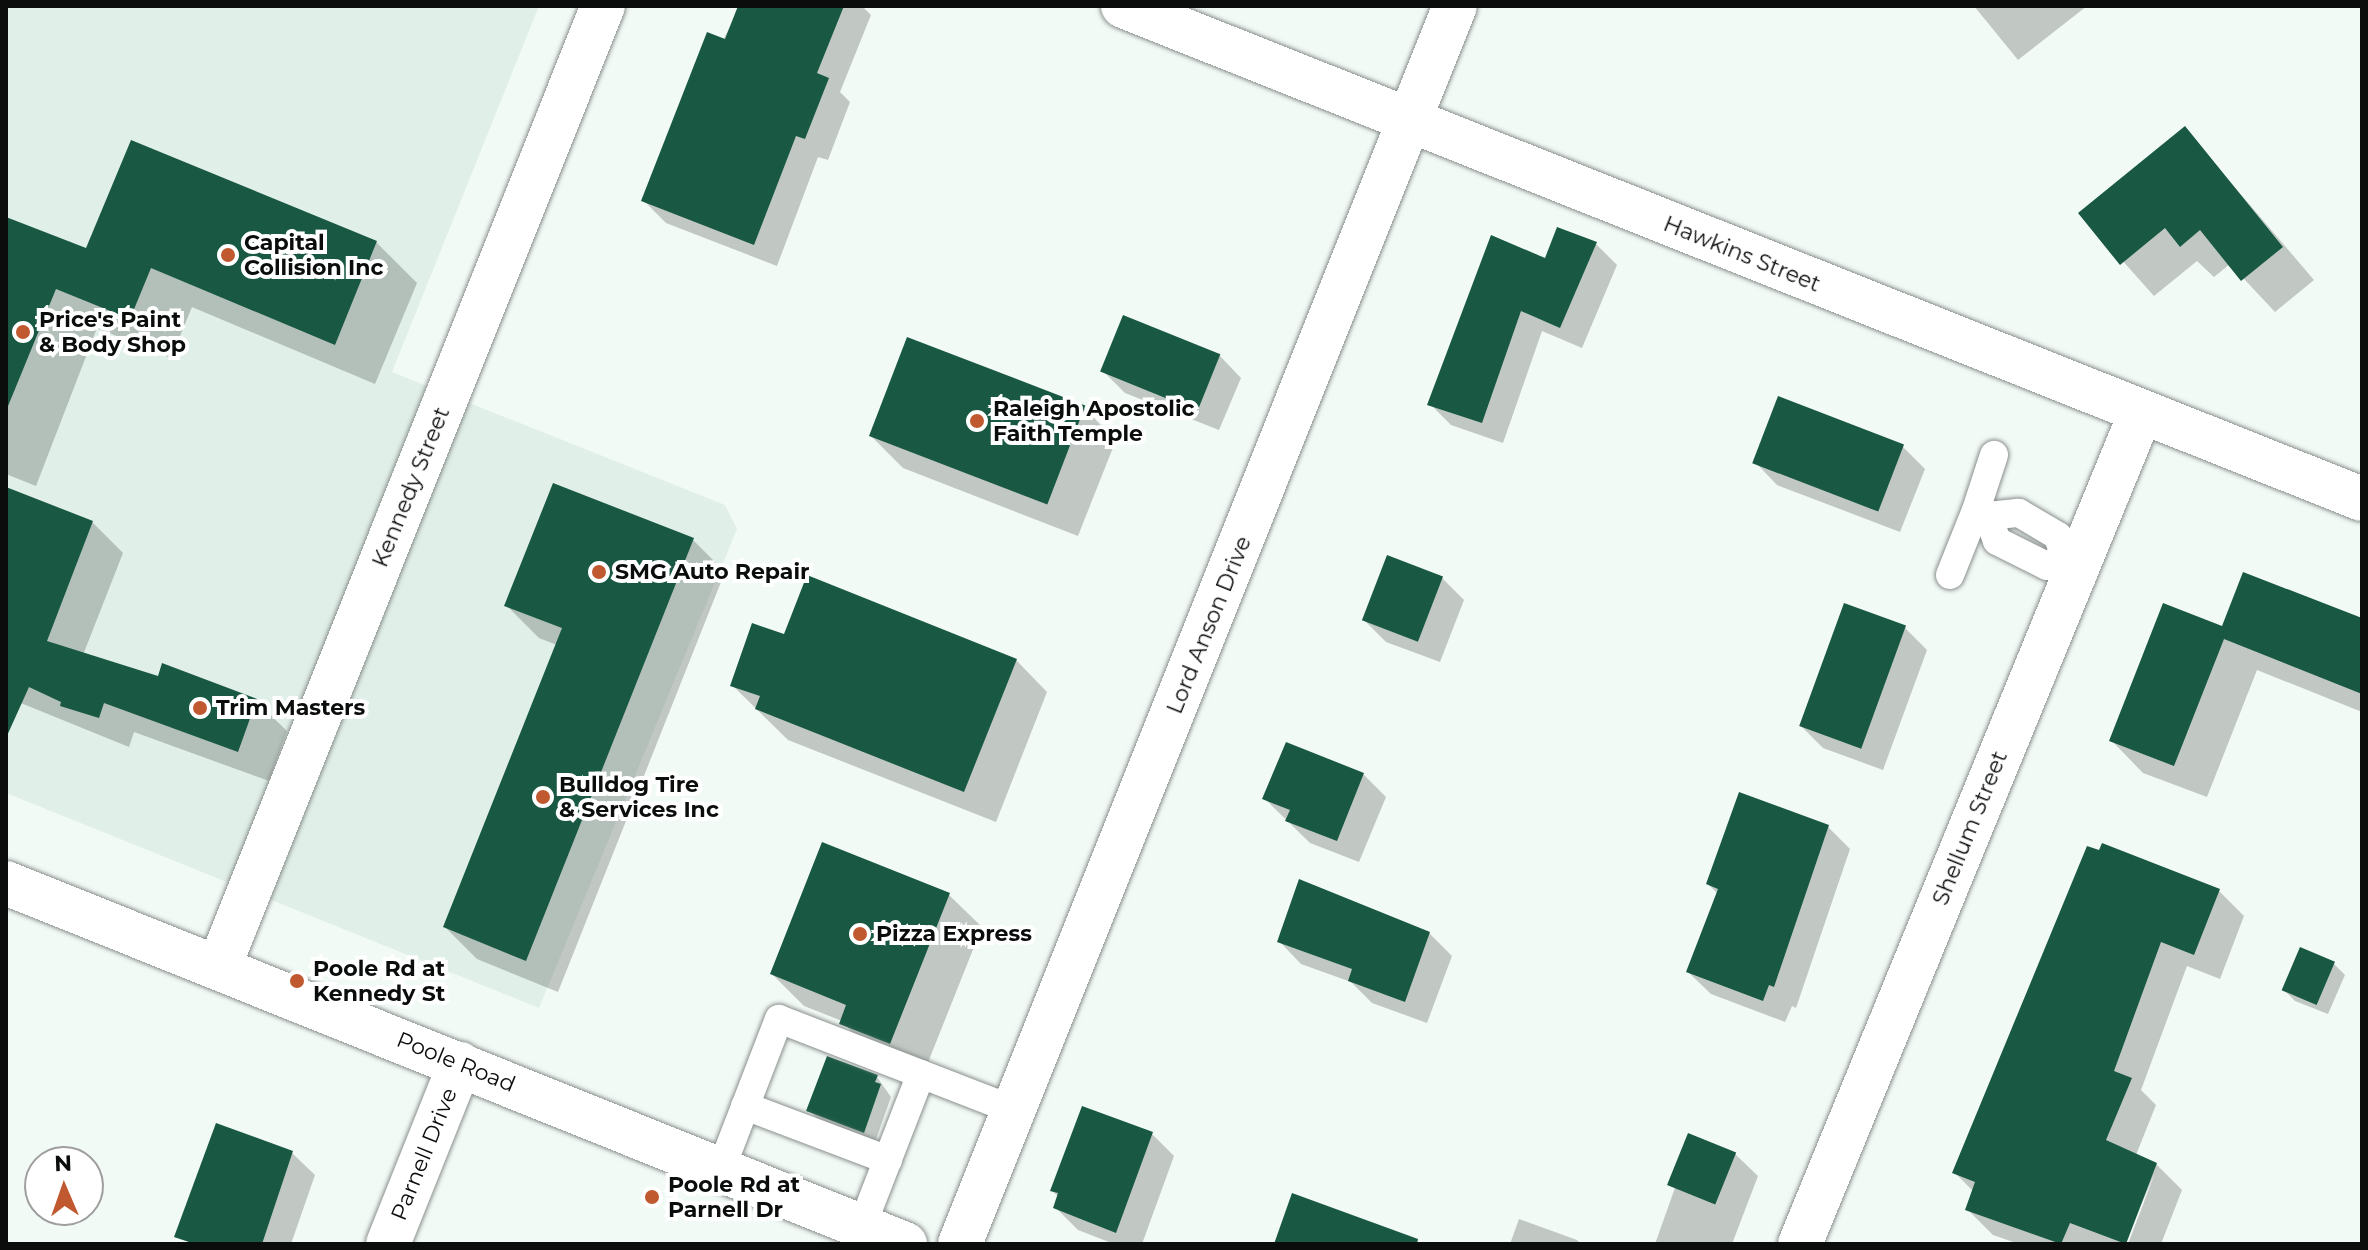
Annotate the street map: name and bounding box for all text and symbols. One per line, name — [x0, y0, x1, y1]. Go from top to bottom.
street label: Hawkins Street — [1660, 210, 1824, 298]
place label: Capital Collision Inc — [244, 229, 383, 280]
marker: Capital Collision Inc — [219, 246, 237, 264]
place label: Price's Paint & Body Shop — [39, 306, 186, 358]
marker: Price's Paint & Body Shop — [14, 323, 32, 341]
place label: Raleigh Apostolic Faith Temple — [993, 395, 1195, 446]
street label: Kennedy Street — [367, 403, 455, 571]
marker: Raleigh Apostolic Faith Temple — [968, 412, 986, 430]
street label: Lord Anson Drive — [1161, 532, 1257, 718]
place label: SMG Auto Repair — [615, 559, 810, 585]
marker: SMG Auto Repair — [590, 563, 608, 581]
place label: Trim Masters — [216, 695, 365, 721]
marker: Trim Masters — [191, 699, 209, 717]
street label: Shellum Street — [1927, 747, 2013, 909]
place label: Bulldog Tire & Services Inc — [559, 771, 719, 822]
marker: Bulldog Tire & Services Inc — [534, 788, 552, 806]
place label: Pizza Express — [876, 921, 1032, 947]
marker: Pizza Express — [851, 925, 869, 943]
place label: Poole Rd at Kennedy St — [313, 955, 445, 1006]
marker: Poole Rd at Kennedy St — [288, 972, 306, 990]
street label: Poole Road — [393, 1026, 519, 1098]
street label: Parnell Drive — [385, 1084, 463, 1224]
north arrow — [24, 1146, 104, 1226]
text: N — [54, 1150, 73, 1177]
place label: Poole Rd at Parnell Dr — [668, 1171, 800, 1222]
marker: Poole Rd at Parnell Dr — [643, 1188, 661, 1206]

